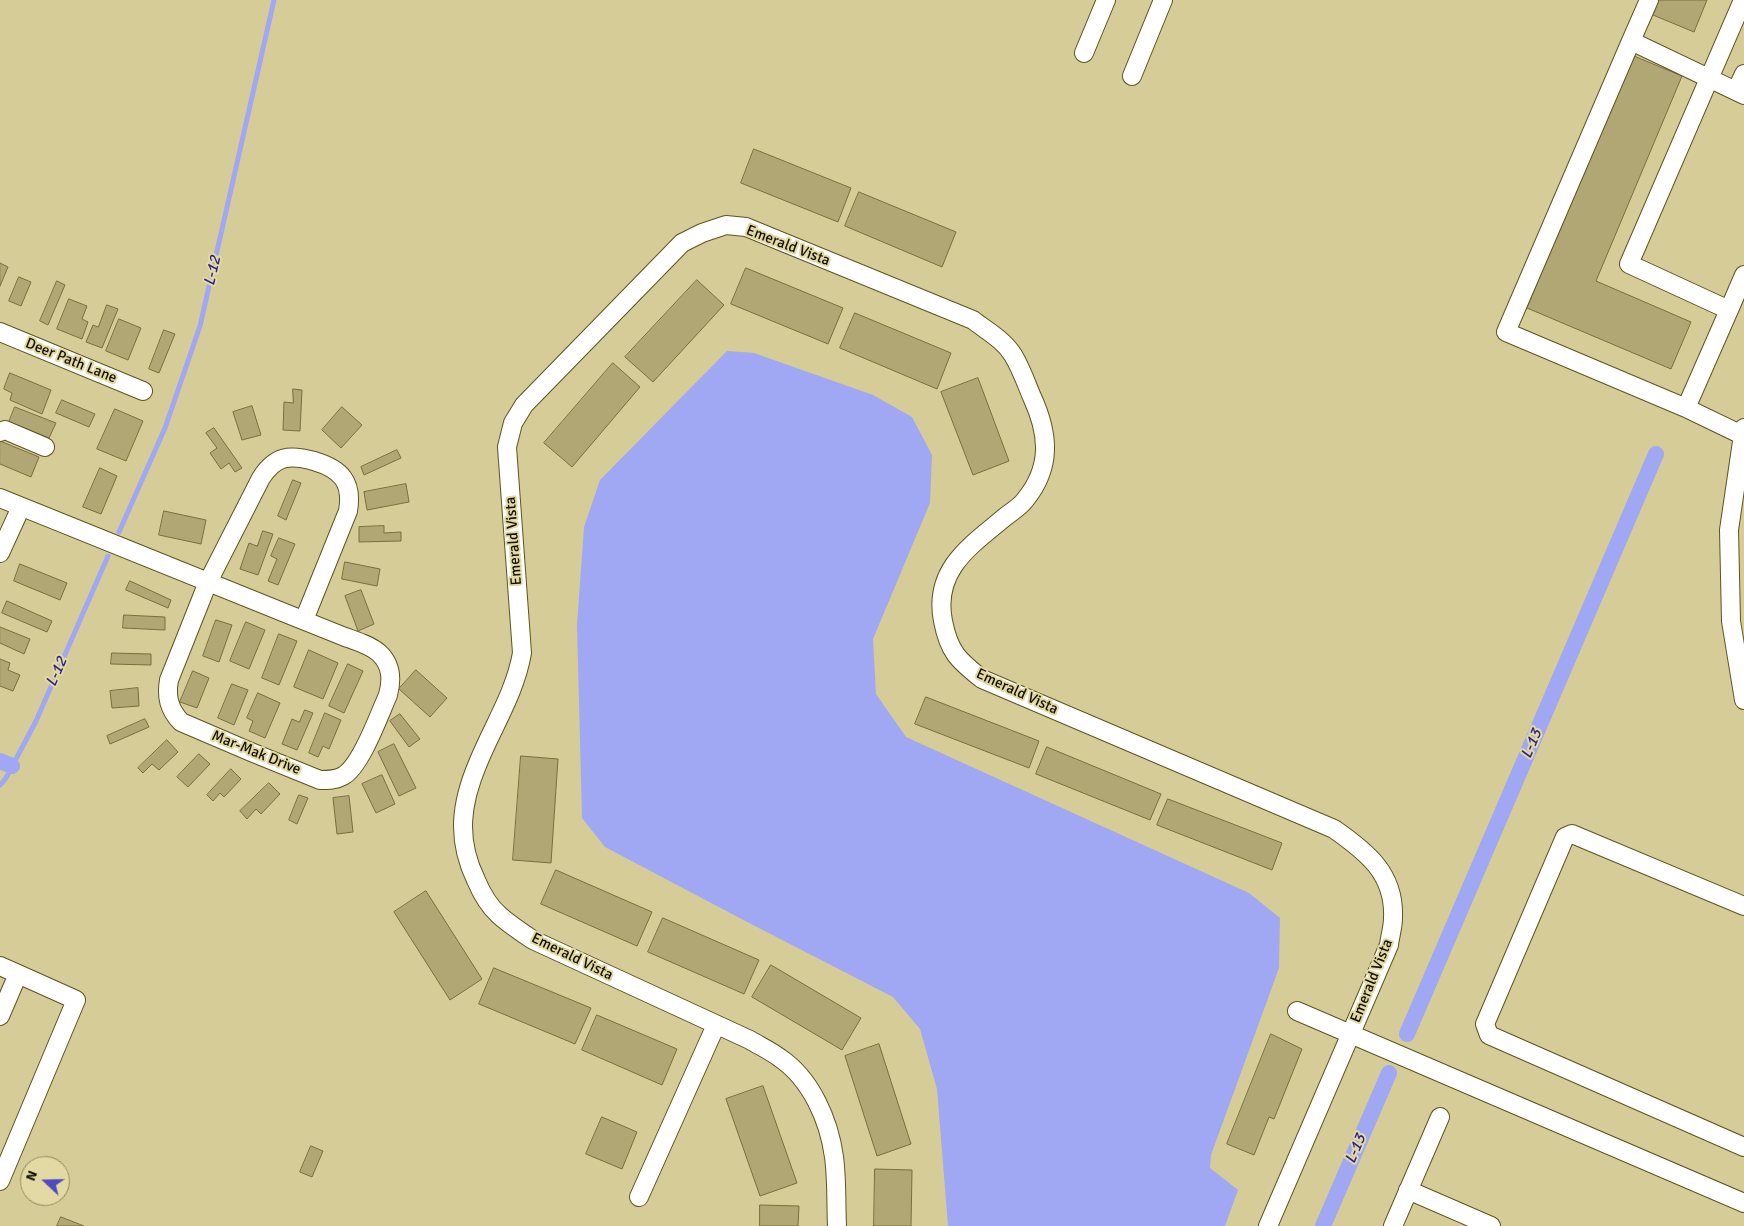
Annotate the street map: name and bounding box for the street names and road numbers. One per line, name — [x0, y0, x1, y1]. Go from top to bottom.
street label: Emerald Vista — [743, 222, 833, 270]
street label: Deer Path Lane — [23, 335, 119, 387]
street label: Emerald Vista — [502, 496, 526, 586]
street label: Emerald Vista — [973, 665, 1061, 719]
street label: Mar-Mak Drive — [209, 727, 303, 779]
street label: Emerald Vista — [528, 929, 616, 985]
street label: Emerald Vista — [1347, 937, 1397, 1025]

